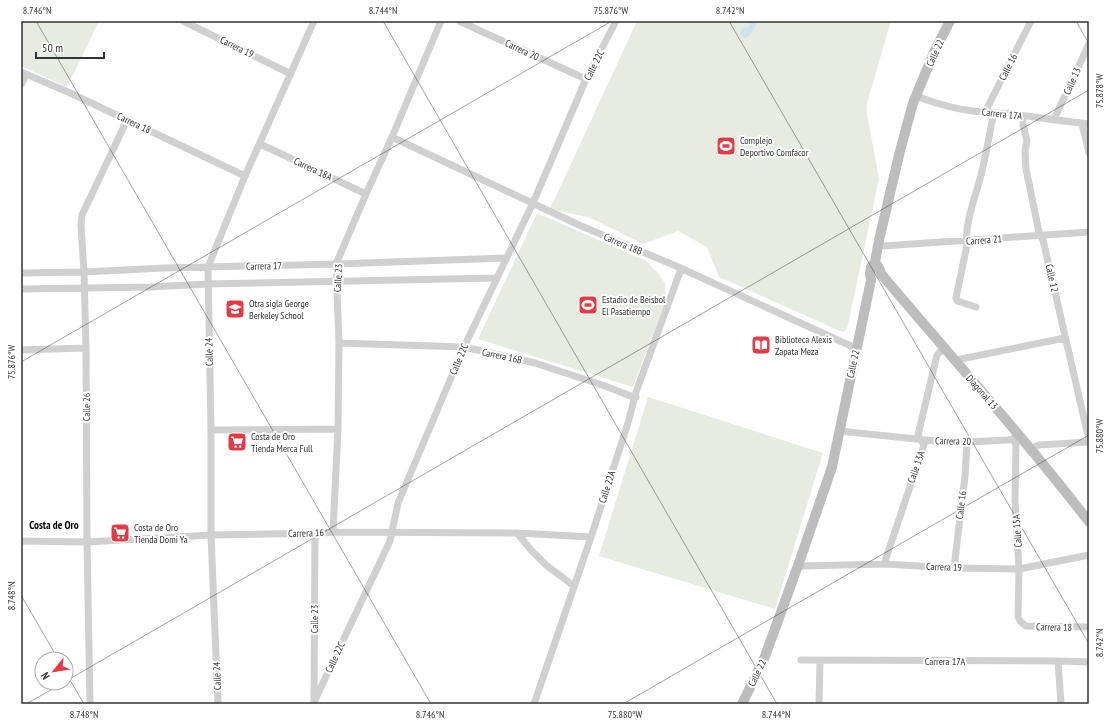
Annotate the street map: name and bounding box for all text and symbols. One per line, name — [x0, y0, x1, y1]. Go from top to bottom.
text: 8.746°N — [23, 4, 51, 17]
text: 8.744°N — [369, 4, 397, 17]
text: 75.876°W — [594, 4, 628, 17]
text: 8.742°N — [716, 4, 744, 17]
street label: Carrera 19 — [218, 33, 256, 61]
scale bar — [36, 34, 104, 60]
street label: Carrera 20 — [503, 37, 541, 64]
street label: Calle 22 — [923, 37, 947, 69]
text: 50 m — [42, 40, 63, 55]
street label: Calle 22C — [581, 47, 607, 83]
street label: Calle 16 — [996, 51, 1020, 83]
street label: Calle 13 — [1060, 65, 1084, 97]
text: 75.878°W — [1093, 74, 1106, 108]
street label: Carrera 17A — [981, 105, 1023, 123]
street label: Carrera 18 — [115, 110, 153, 136]
place label: Complejo Deportivo Comfacor — [740, 134, 809, 159]
sports icon: Complejo Deportivo Comfacor — [715, 135, 737, 157]
street label: Carrera 18A — [292, 155, 334, 184]
street label: Carrera 18B — [602, 230, 645, 258]
street label: Carrera 21 — [966, 232, 1002, 248]
street label: Carrera 17 — [246, 259, 282, 273]
street label: Calle 23 — [331, 263, 345, 293]
street label: Calle 12 — [1042, 263, 1062, 293]
place label: Estadio de Beisbol El Pasatiempo — [602, 293, 666, 318]
sports icon: Estadio de Beisbol El Pasatiempo — [577, 294, 599, 316]
place label: Otra sigla George Berkeley School — [249, 297, 309, 322]
school or university icon: Otra sigla George Berkeley School — [224, 298, 246, 320]
place label: Biblioteca Alexis Zapata Meza — [775, 333, 832, 358]
library icon: Biblioteca Alexis Zapata Meza — [750, 334, 772, 356]
street label: Calle 24 — [202, 337, 216, 366]
street label: Calle 22C — [447, 341, 472, 377]
text: 75.876°W — [5, 345, 18, 379]
street label: Carrera 16B — [481, 345, 524, 367]
street label: Calle 22 — [844, 349, 862, 379]
street label: Diagonal 13 — [963, 372, 1001, 412]
street label: Calle 26 — [80, 392, 93, 421]
text: 75.880°W — [1093, 419, 1106, 453]
place label: Costa de Oro Tienda Merca Full — [251, 430, 313, 455]
supermarket icon: Costa de Oro Tienda Merca Full — [226, 431, 248, 453]
street label: Carrera 20 — [935, 434, 972, 448]
street label: Calle 13A — [904, 449, 928, 485]
street label: Calle 22A — [596, 469, 618, 505]
street label: Calle 16 — [953, 490, 969, 520]
street label: Calle 15A — [1009, 514, 1025, 548]
district label: Costa de Oro — [29, 518, 79, 532]
place label: Costa de Oro Tienda Domi Ya — [134, 521, 188, 546]
supermarket icon: Costa de Oro Tienda Domi Ya — [109, 522, 131, 544]
street label: Carrera 16 — [288, 526, 325, 540]
street label: Carrera 19 — [926, 560, 962, 574]
text: 8.748°N — [5, 582, 18, 610]
street label: Calle 23 — [308, 605, 321, 633]
street label: Carrera 18 — [1036, 620, 1072, 634]
text: 8.742°N — [1093, 629, 1106, 657]
street label: Calle 22C — [322, 639, 348, 675]
north arrow — [34, 651, 74, 691]
street label: Carrera 17A — [925, 655, 966, 668]
street label: Calle 22 — [745, 657, 769, 689]
street label: Calle 24 — [210, 661, 224, 690]
text: N — [38, 670, 53, 682]
text: 8.748°N — [70, 708, 98, 721]
text: 8.746°N — [416, 708, 444, 721]
text: 75.880°W — [608, 708, 642, 721]
text: 8.744°N — [762, 708, 790, 721]

